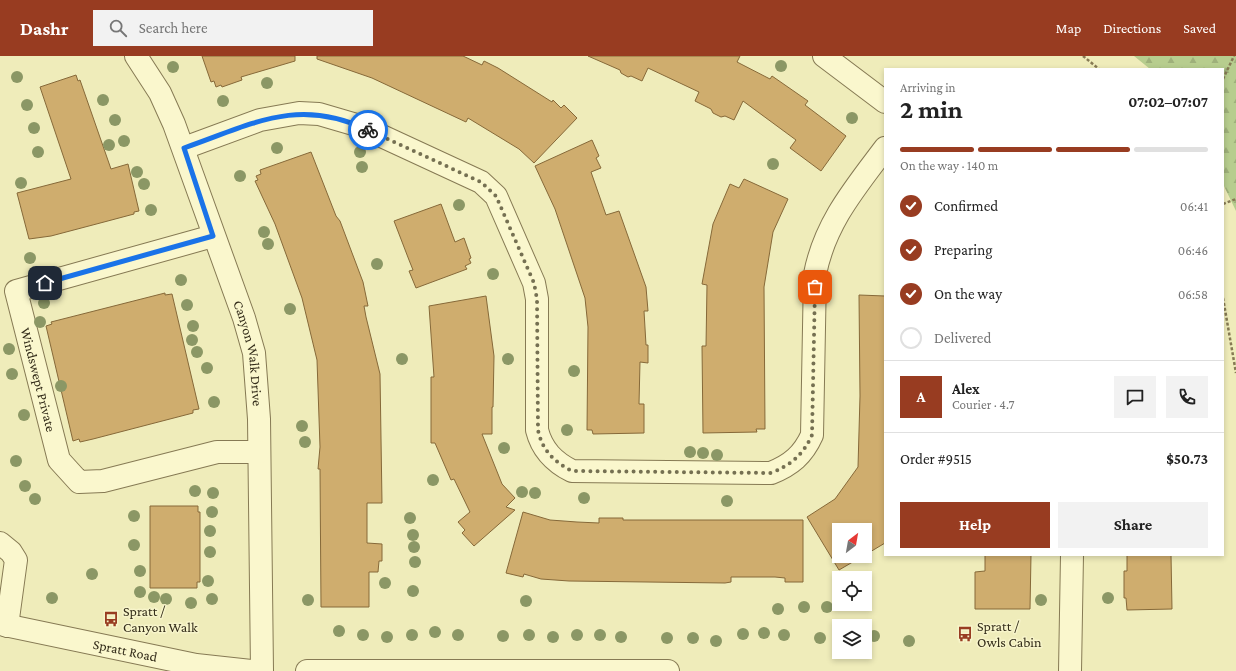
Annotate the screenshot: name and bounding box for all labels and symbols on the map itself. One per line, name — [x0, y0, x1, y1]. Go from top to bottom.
courier — [348, 110, 388, 150]
pin — [28, 266, 62, 300]
pin — [798, 270, 832, 304]
street label: Canyon Walk Drive — [230, 298, 266, 407]
street label: Windswept Private — [18, 326, 59, 433]
north arrow — [832, 523, 872, 563]
place label: Spratt / Canyon Walk — [123, 603, 198, 635]
bus stop icon: Spratt / Canyon Walk — [102, 610, 120, 628]
place label: Spratt / Owls Cabin — [977, 618, 1042, 650]
bus stop icon: Spratt / Owls Cabin — [956, 625, 974, 643]
street label: Spratt Road — [92, 636, 160, 665]

